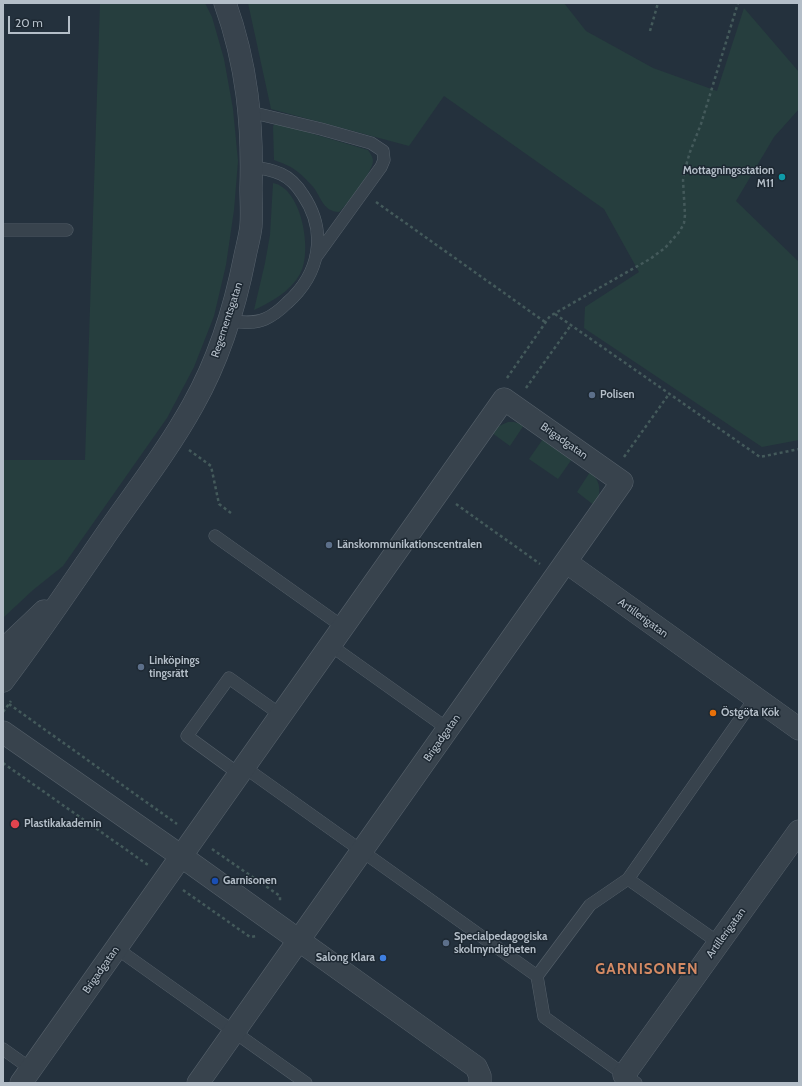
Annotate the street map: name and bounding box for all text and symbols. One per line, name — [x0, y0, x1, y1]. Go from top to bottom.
scale bar — [10, 8, 72, 34]
text: 20 m — [15, 15, 43, 30]
place label: Mottagningsstation M11 — [683, 164, 774, 190]
marker: Mottagningsstation M11 — [777, 172, 787, 182]
street label: Regementsgatan — [209, 281, 245, 359]
place label: Polisen — [600, 388, 635, 402]
marker: Polisen — [587, 390, 597, 400]
street label: Brigadgatan — [538, 420, 590, 462]
place label: Länskommunikationscentralen — [337, 538, 482, 552]
marker: Länskommunikationscentralen — [324, 540, 334, 550]
street label: Artillerigatan — [615, 595, 671, 641]
place label: Linköpings tingsrätt — [149, 654, 200, 680]
marker: Linköpings tingsrätt — [136, 662, 146, 672]
place label: Östgöta Kök — [721, 706, 779, 720]
marker: Östgöta Kök — [708, 708, 718, 718]
street label: Brigadgatan — [421, 712, 463, 764]
place label: Plastikakademin — [24, 817, 102, 831]
marker: Plastikakademin — [9, 818, 21, 830]
place label: Garnisonen — [223, 874, 277, 888]
marker: Garnisonen — [210, 876, 220, 886]
street label: Artillerigatan — [703, 905, 749, 961]
place label: Specialpedagogiska skolmyndigheten — [454, 930, 548, 956]
marker: Specialpedagogiska skolmyndigheten — [441, 938, 451, 948]
street label: Brigadgatan — [80, 944, 122, 996]
place label: Salong Klara — [316, 951, 375, 965]
marker: Salong Klara — [378, 953, 388, 963]
district label: GARNISONEN — [595, 961, 699, 979]

